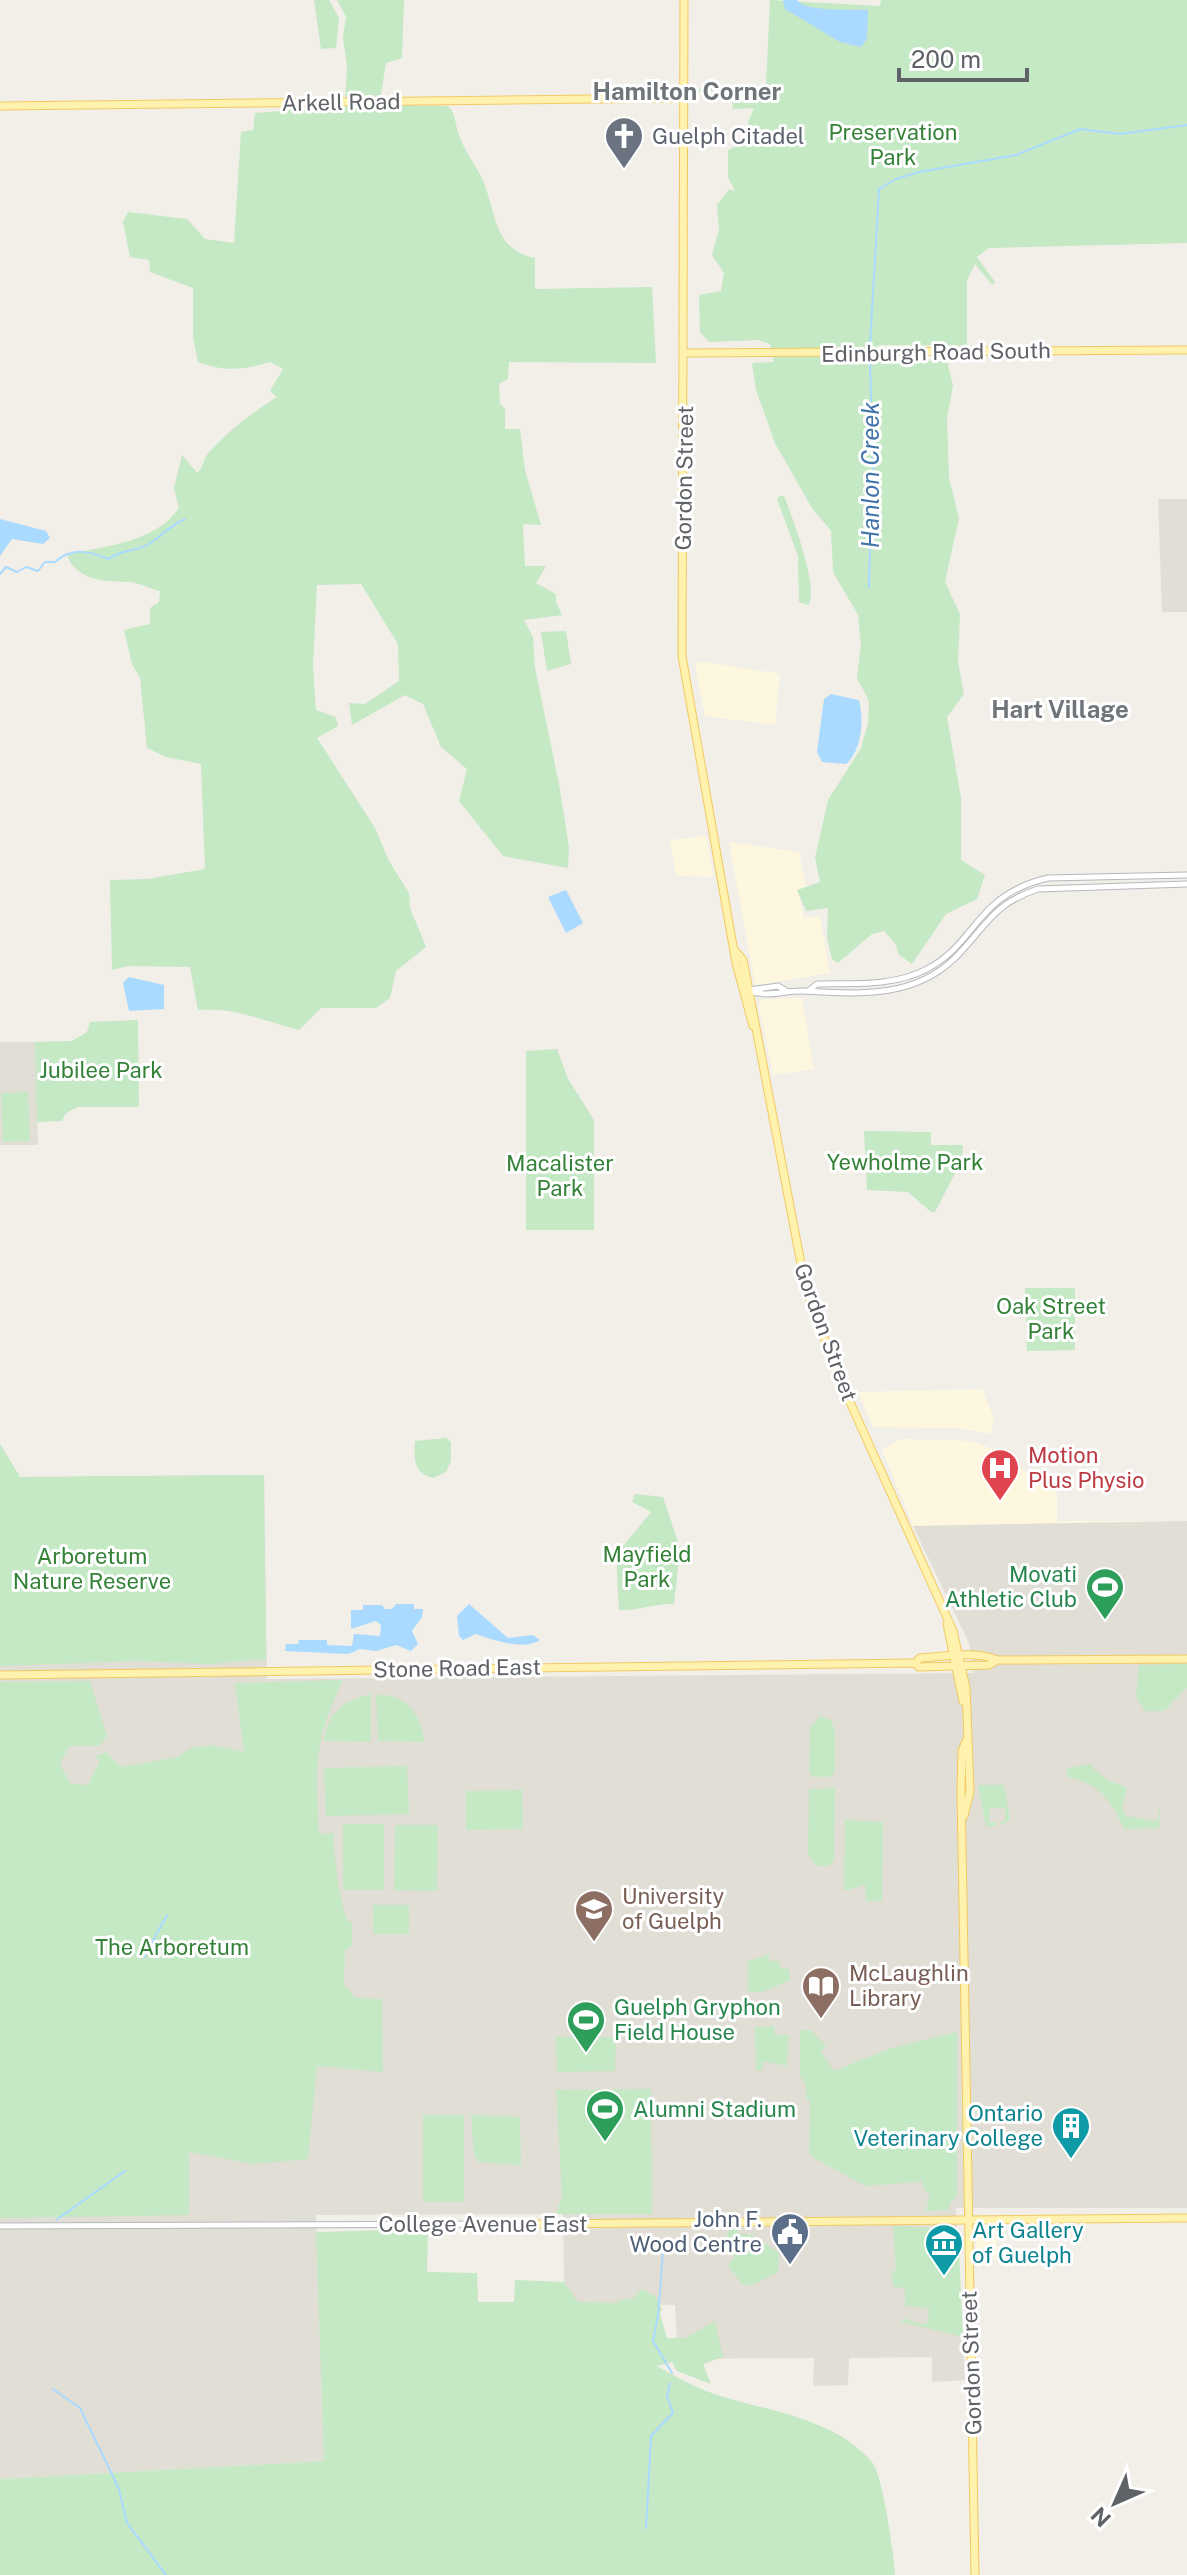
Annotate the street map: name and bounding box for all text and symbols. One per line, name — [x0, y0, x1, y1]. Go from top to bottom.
scale bar — [899, 32, 1027, 82]
text: 200 m — [911, 45, 981, 73]
district label: Hamilton Corner — [592, 77, 782, 105]
street label: Arkell Road — [281, 88, 401, 116]
church icon: Guelph Citadel — [603, 115, 645, 170]
park label: Preservation Park — [829, 119, 957, 170]
place label: Guelph Citadel — [652, 123, 805, 149]
street label: Edinburgh Road South — [821, 337, 1051, 367]
water label: Hanlon Creek — [856, 402, 884, 548]
street label: Gordon Street — [670, 405, 698, 551]
district label: Hart Village — [991, 695, 1129, 723]
park label: Jubilee Park — [39, 1057, 163, 1083]
park label: Yewholme Park — [827, 1149, 983, 1175]
park label: Macalister Park — [506, 1150, 614, 1201]
street label: Gordon Street — [789, 1259, 863, 1405]
park label: Oak Street Park — [996, 1293, 1106, 1344]
place label: Motion Plus Physio — [1028, 1442, 1144, 1493]
hospital icon: Motion Plus Physio — [979, 1447, 1021, 1502]
park label: Mayfield Park — [603, 1541, 691, 1592]
park label: Arboretum Nature Reserve — [13, 1543, 171, 1594]
place label: Movati Athletic Club — [945, 1561, 1077, 1612]
sports icon: Movati Athletic Club — [1084, 1566, 1126, 1621]
street label: Stone Road East — [373, 1654, 541, 1682]
place label: University of Guelph — [622, 1883, 725, 1934]
school or university icon: University of Guelph — [573, 1888, 615, 1943]
park label: The Arboretum — [95, 1934, 249, 1960]
place label: McLaughlin Library — [849, 1960, 969, 2011]
library icon: McLaughlin Library — [800, 1965, 842, 2020]
place label: Guelph Gryphon Field House — [614, 1994, 781, 2045]
sports icon: Guelph Gryphon Field House — [565, 1999, 607, 2054]
sports icon: Alumni Stadium — [584, 2088, 626, 2143]
place label: Alumni Stadium — [633, 2096, 796, 2122]
place label: Ontario Veterinary College — [853, 2100, 1043, 2151]
building icon: Ontario Veterinary College — [1050, 2105, 1092, 2160]
place label: John F. Wood Centre — [629, 2206, 762, 2257]
street label: College Avenue East — [378, 2211, 588, 2237]
public building icon: John F. Wood Centre — [769, 2211, 811, 2266]
place label: Art Gallery of Guelph — [972, 2217, 1084, 2268]
museum icon: Art Gallery of Guelph — [923, 2222, 965, 2277]
street label: Gordon Street — [955, 2290, 987, 2436]
north arrow — [1075, 2463, 1155, 2543]
text: N — [1086, 2502, 1116, 2532]

